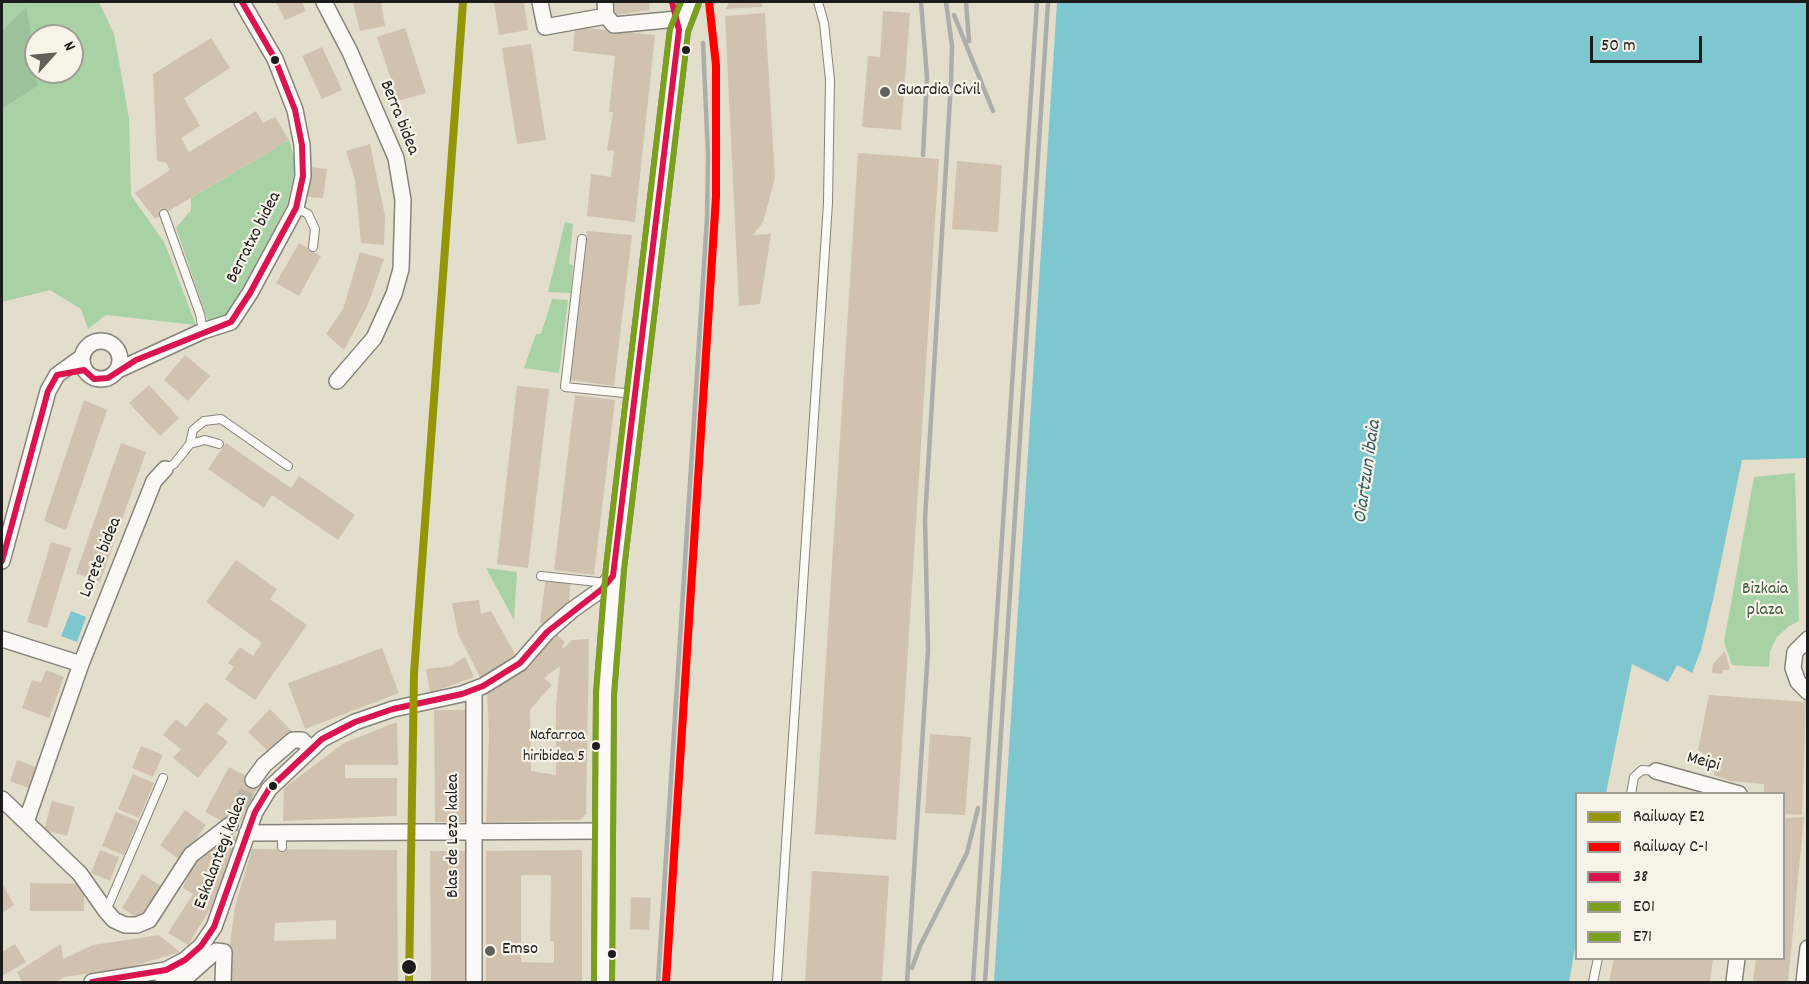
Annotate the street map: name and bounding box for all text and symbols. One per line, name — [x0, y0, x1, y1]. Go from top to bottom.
north arrow — [24, 24, 84, 84]
scale bar — [1593, 24, 1706, 62]
text: 50 m — [1601, 34, 1636, 59]
text: N — [57, 38, 81, 55]
unlabelled marker — [680, 44, 692, 56]
unlabelled marker — [269, 54, 281, 66]
street label: Berra bidea — [373, 78, 423, 158]
place label: Guardia Civil — [897, 81, 981, 103]
marker: Guardia Civil — [878, 85, 892, 99]
street label: Berratxo bidea — [223, 189, 287, 287]
water label: Oiartzun ibaia — [1350, 419, 1388, 525]
street label: Lorete bidea — [76, 515, 128, 601]
park label: Bizkaia plaza — [1742, 580, 1788, 622]
place label: Nafarroa hiribidea 5 — [523, 727, 585, 765]
marker: Nafarroa hiribidea 5 — [590, 740, 602, 752]
street label: Meipi — [1684, 748, 1722, 778]
street label: Blas de Lezo kalea — [444, 774, 466, 898]
unlabelled marker — [267, 780, 279, 792]
legend — [1575, 792, 1785, 960]
street label: Eskalantegi kalea — [191, 794, 253, 912]
text: Railway E2 — [1633, 805, 1705, 830]
text: Railway C-1 — [1633, 835, 1708, 860]
text: 38 — [1633, 865, 1648, 890]
text: E01 — [1633, 895, 1655, 920]
text: E71 — [1633, 925, 1652, 950]
place label: Emso — [502, 940, 538, 962]
marker: Emso — [483, 944, 497, 958]
unlabelled marker — [606, 948, 618, 960]
unlabelled marker — [400, 958, 418, 976]

